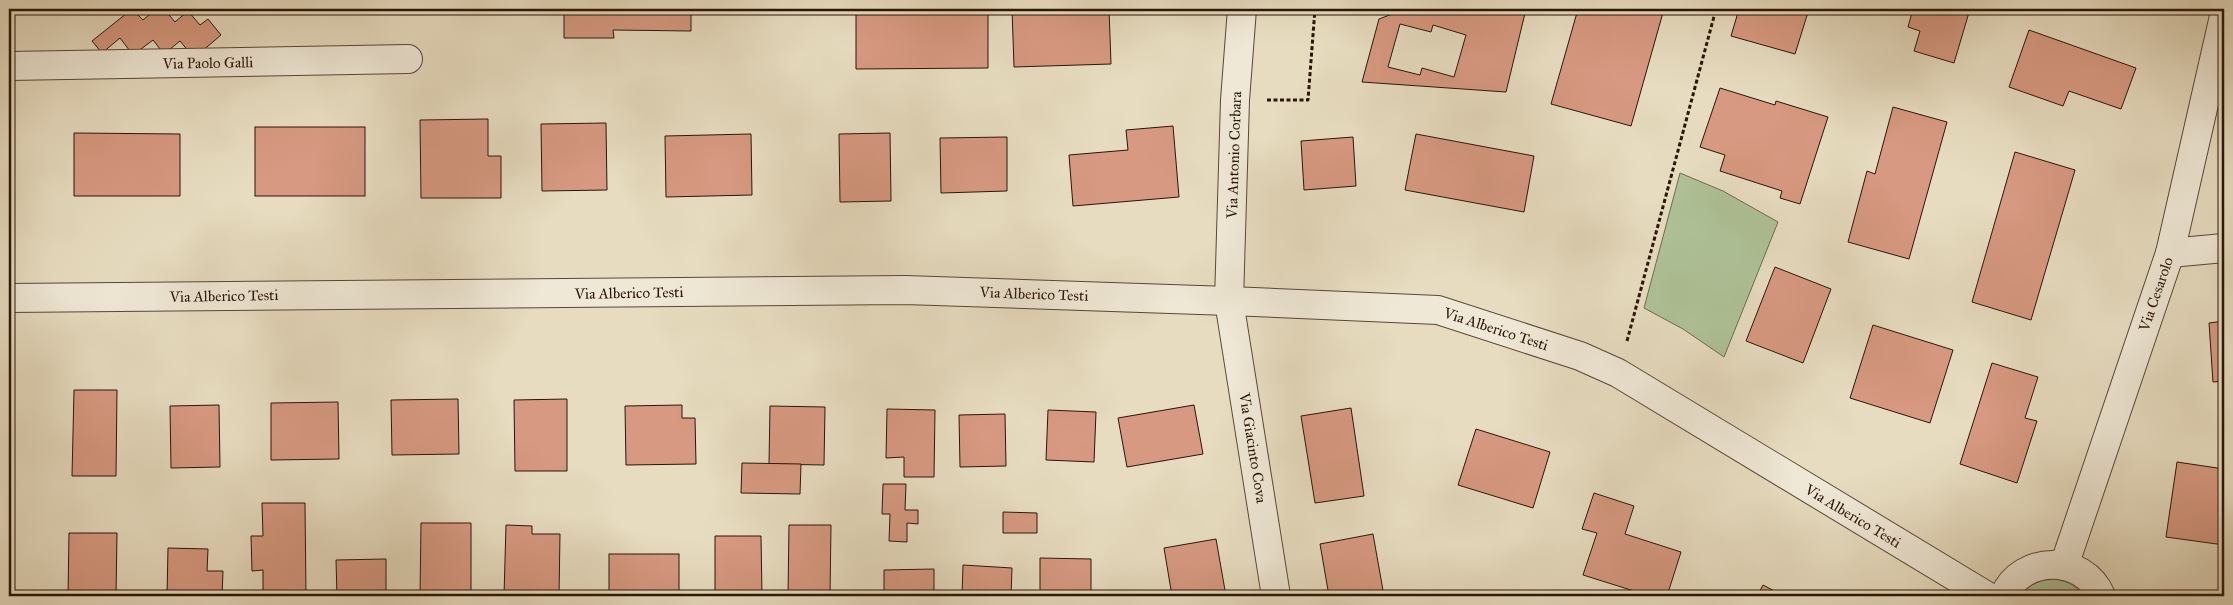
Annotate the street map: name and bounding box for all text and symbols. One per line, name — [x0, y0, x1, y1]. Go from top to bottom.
street label: Via Paolo Galli — [161, 53, 254, 73]
street label: Via Antonio Corbara — [1223, 90, 1245, 220]
street label: Via Cesarolo — [2135, 254, 2177, 334]
street label: Via Alberico Testi — [573, 283, 684, 303]
street label: Via Alberico Testi — [978, 283, 1089, 305]
street label: Via Alberico Testi — [168, 286, 279, 306]
street label: Via Alberico Testi — [1440, 303, 1551, 354]
street label: Via Giacinto Cova — [1235, 391, 1271, 505]
street label: Via Alberico Testi — [1801, 480, 1904, 552]

